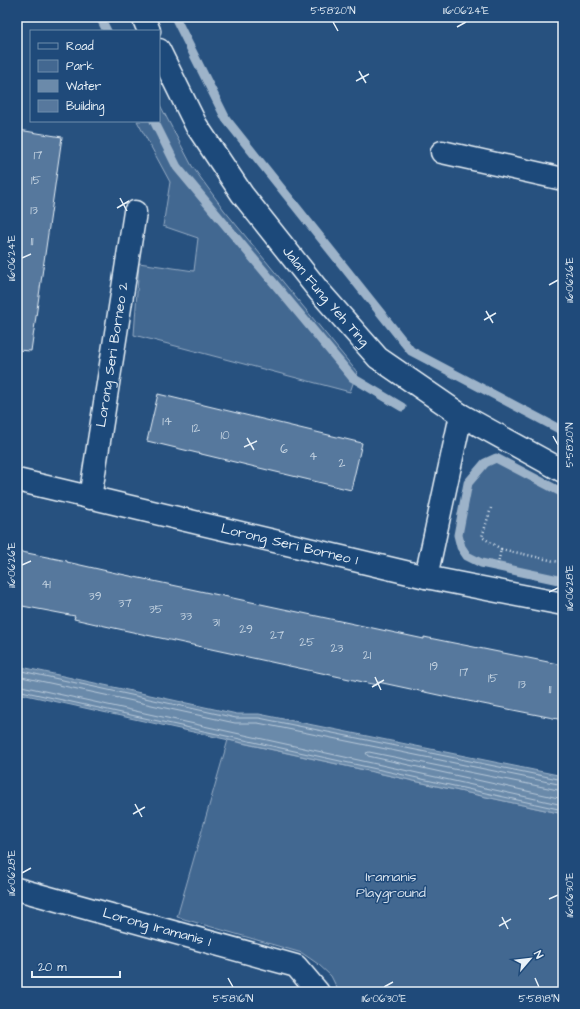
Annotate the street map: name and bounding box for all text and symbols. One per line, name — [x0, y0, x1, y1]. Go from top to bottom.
text: 5°58'20"N — [310, 4, 356, 18]
text: 116°06'24"E — [443, 4, 489, 18]
legend — [30, 30, 160, 122]
text: Road — [66, 38, 94, 55]
text: Park — [66, 58, 94, 75]
text: Water — [66, 78, 102, 95]
text: Building — [66, 98, 104, 116]
house number: 17 — [34, 147, 43, 164]
house number: 15 — [31, 172, 42, 189]
house number: 13 — [30, 202, 38, 219]
house number: 11 — [30, 233, 34, 250]
text: 116°06'24"E — [5, 235, 19, 281]
street label: Jalan Fung Yeh Ting — [277, 242, 374, 351]
text: 116°06'26"E — [563, 257, 577, 303]
street label: Lorong Seri Borneo 2 — [91, 281, 134, 429]
house number: 14 — [162, 413, 172, 430]
house number: 12 — [192, 420, 200, 437]
text: 5°58'20"N — [563, 422, 577, 468]
house number: 10 — [220, 427, 230, 444]
house number: 6 — [280, 441, 288, 458]
house number: 4 — [309, 448, 317, 465]
house number: 2 — [339, 455, 346, 472]
street label: Lorong Seri Borneo 1 — [219, 519, 360, 571]
text: 116°06'26"E — [5, 542, 19, 588]
text: 116°06'28"E — [563, 565, 577, 611]
house number: 41 — [41, 576, 51, 593]
house number: 39 — [89, 588, 102, 605]
house number: 37 — [118, 595, 132, 612]
house number: 35 — [149, 601, 164, 618]
house number: 33 — [180, 608, 192, 625]
house number: 31 — [212, 614, 220, 631]
house number: 29 — [239, 621, 253, 638]
house number: 27 — [270, 627, 285, 644]
house number: 25 — [299, 634, 315, 651]
house number: 23 — [331, 640, 343, 657]
house number: 21 — [363, 647, 372, 664]
house number: 19 — [430, 658, 438, 675]
house number: 17 — [460, 664, 469, 681]
house number: 15 — [488, 670, 499, 687]
house number: 13 — [518, 676, 526, 693]
house number: 11 — [548, 681, 552, 698]
text: 116°06'28"E — [5, 850, 19, 896]
park label: Iramanis Playground — [356, 867, 426, 903]
text: 116°06'30"E — [563, 872, 577, 917]
street label: Lorong Iramanis 1 — [100, 903, 213, 952]
north arrow — [510, 939, 550, 979]
text: N — [530, 948, 547, 961]
scale bar — [32, 953, 120, 979]
text: 20 m — [38, 959, 67, 976]
text: 5°58'16"N — [213, 992, 253, 1006]
text: 116°06'30"E — [362, 992, 407, 1006]
text: 5°58'18"N — [519, 992, 559, 1006]

